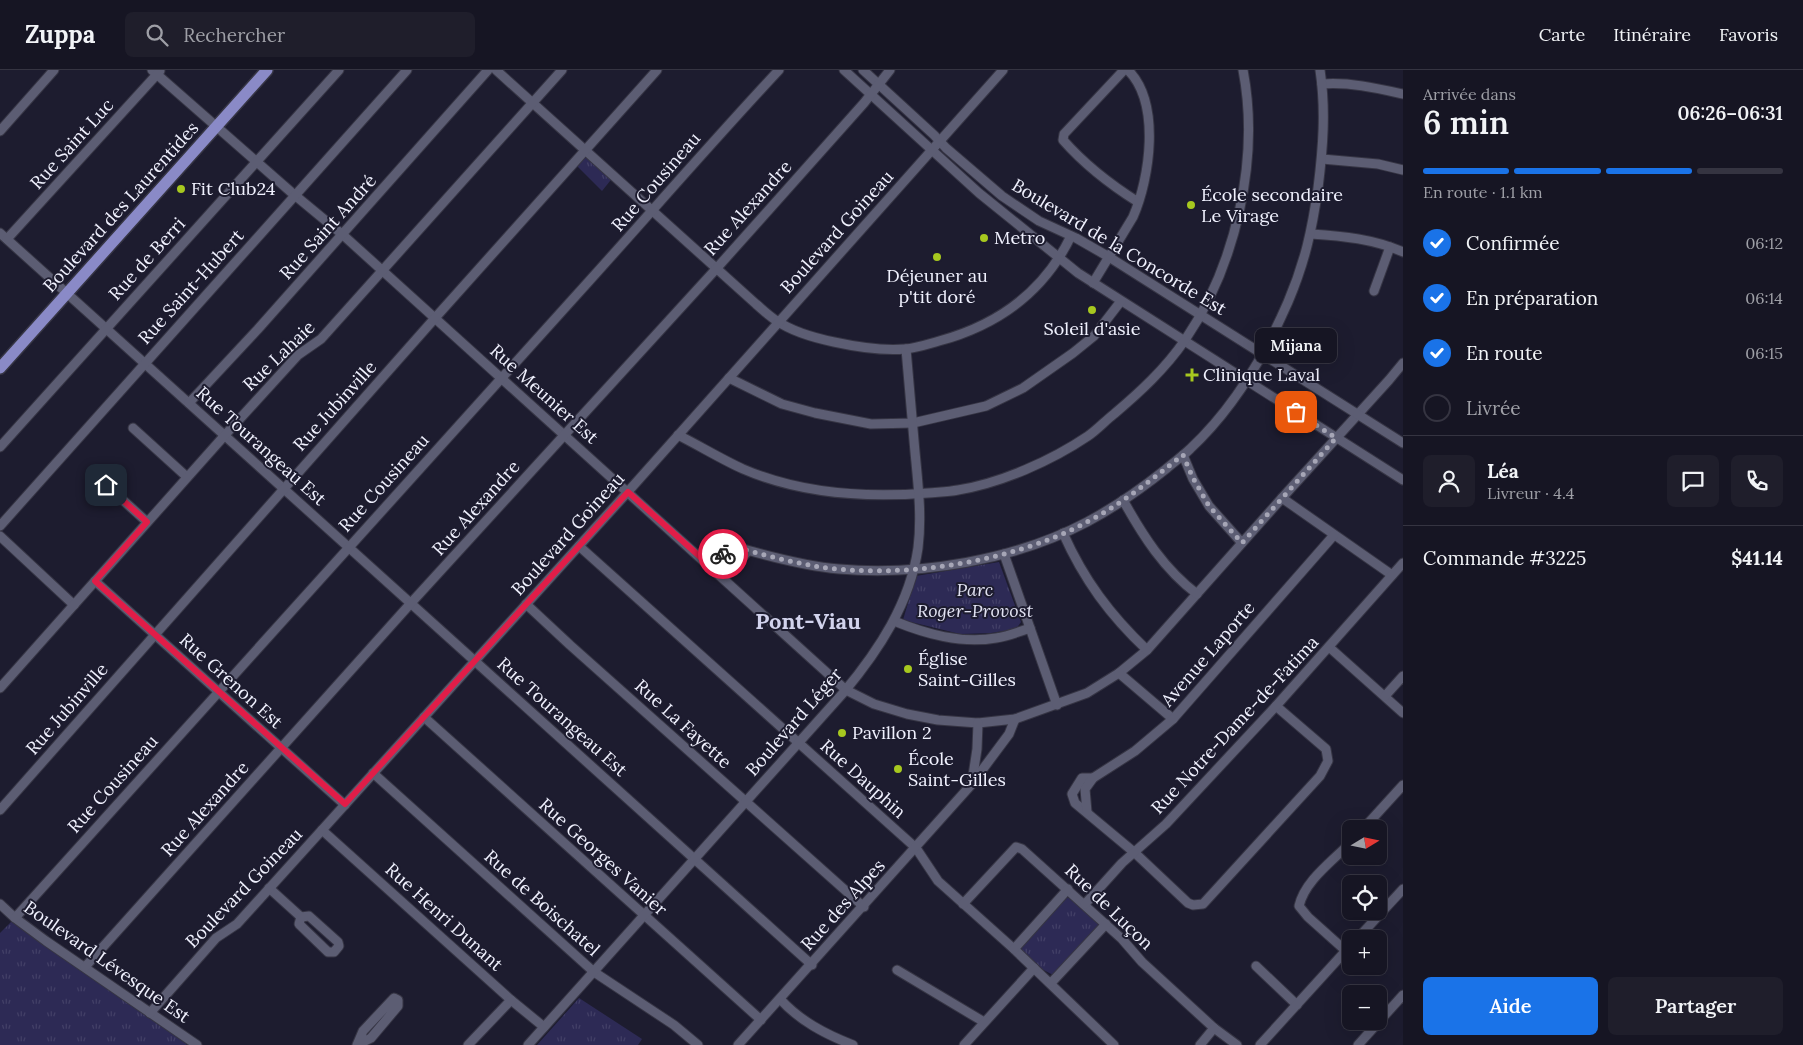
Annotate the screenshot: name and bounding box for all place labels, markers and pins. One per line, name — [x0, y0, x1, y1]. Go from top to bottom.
place label: Fit Club24 — [191, 177, 276, 200]
marker: Fit Club24 — [175, 183, 187, 195]
place label: École secondaire Le Virage — [1201, 183, 1343, 227]
marker: École secondaire Le Virage — [1185, 199, 1197, 211]
place label: Metro — [994, 226, 1045, 249]
marker: Metro — [978, 232, 990, 244]
marker: Déjeuner au p'tit doré — [931, 251, 943, 263]
place label: Déjeuner au p'tit doré — [886, 264, 988, 308]
marker: Soleil d'asie — [1086, 304, 1098, 316]
place label: Soleil d'asie — [1044, 317, 1141, 340]
callout: Mijana — [1255, 327, 1337, 362]
place label: Clinique Laval — [1203, 363, 1320, 386]
marker: Clinique Laval — [1185, 368, 1199, 382]
pin — [1275, 391, 1317, 433]
pin — [85, 464, 127, 506]
place label: Église Saint-Gilles — [918, 647, 1016, 691]
marker: Église Saint-Gilles — [902, 663, 914, 675]
place label: Pavillon 2 — [852, 721, 932, 744]
marker: Pavillon 2 — [836, 727, 848, 739]
place label: École Saint-Gilles — [908, 747, 1006, 791]
marker: École Saint-Gilles — [892, 763, 904, 775]

